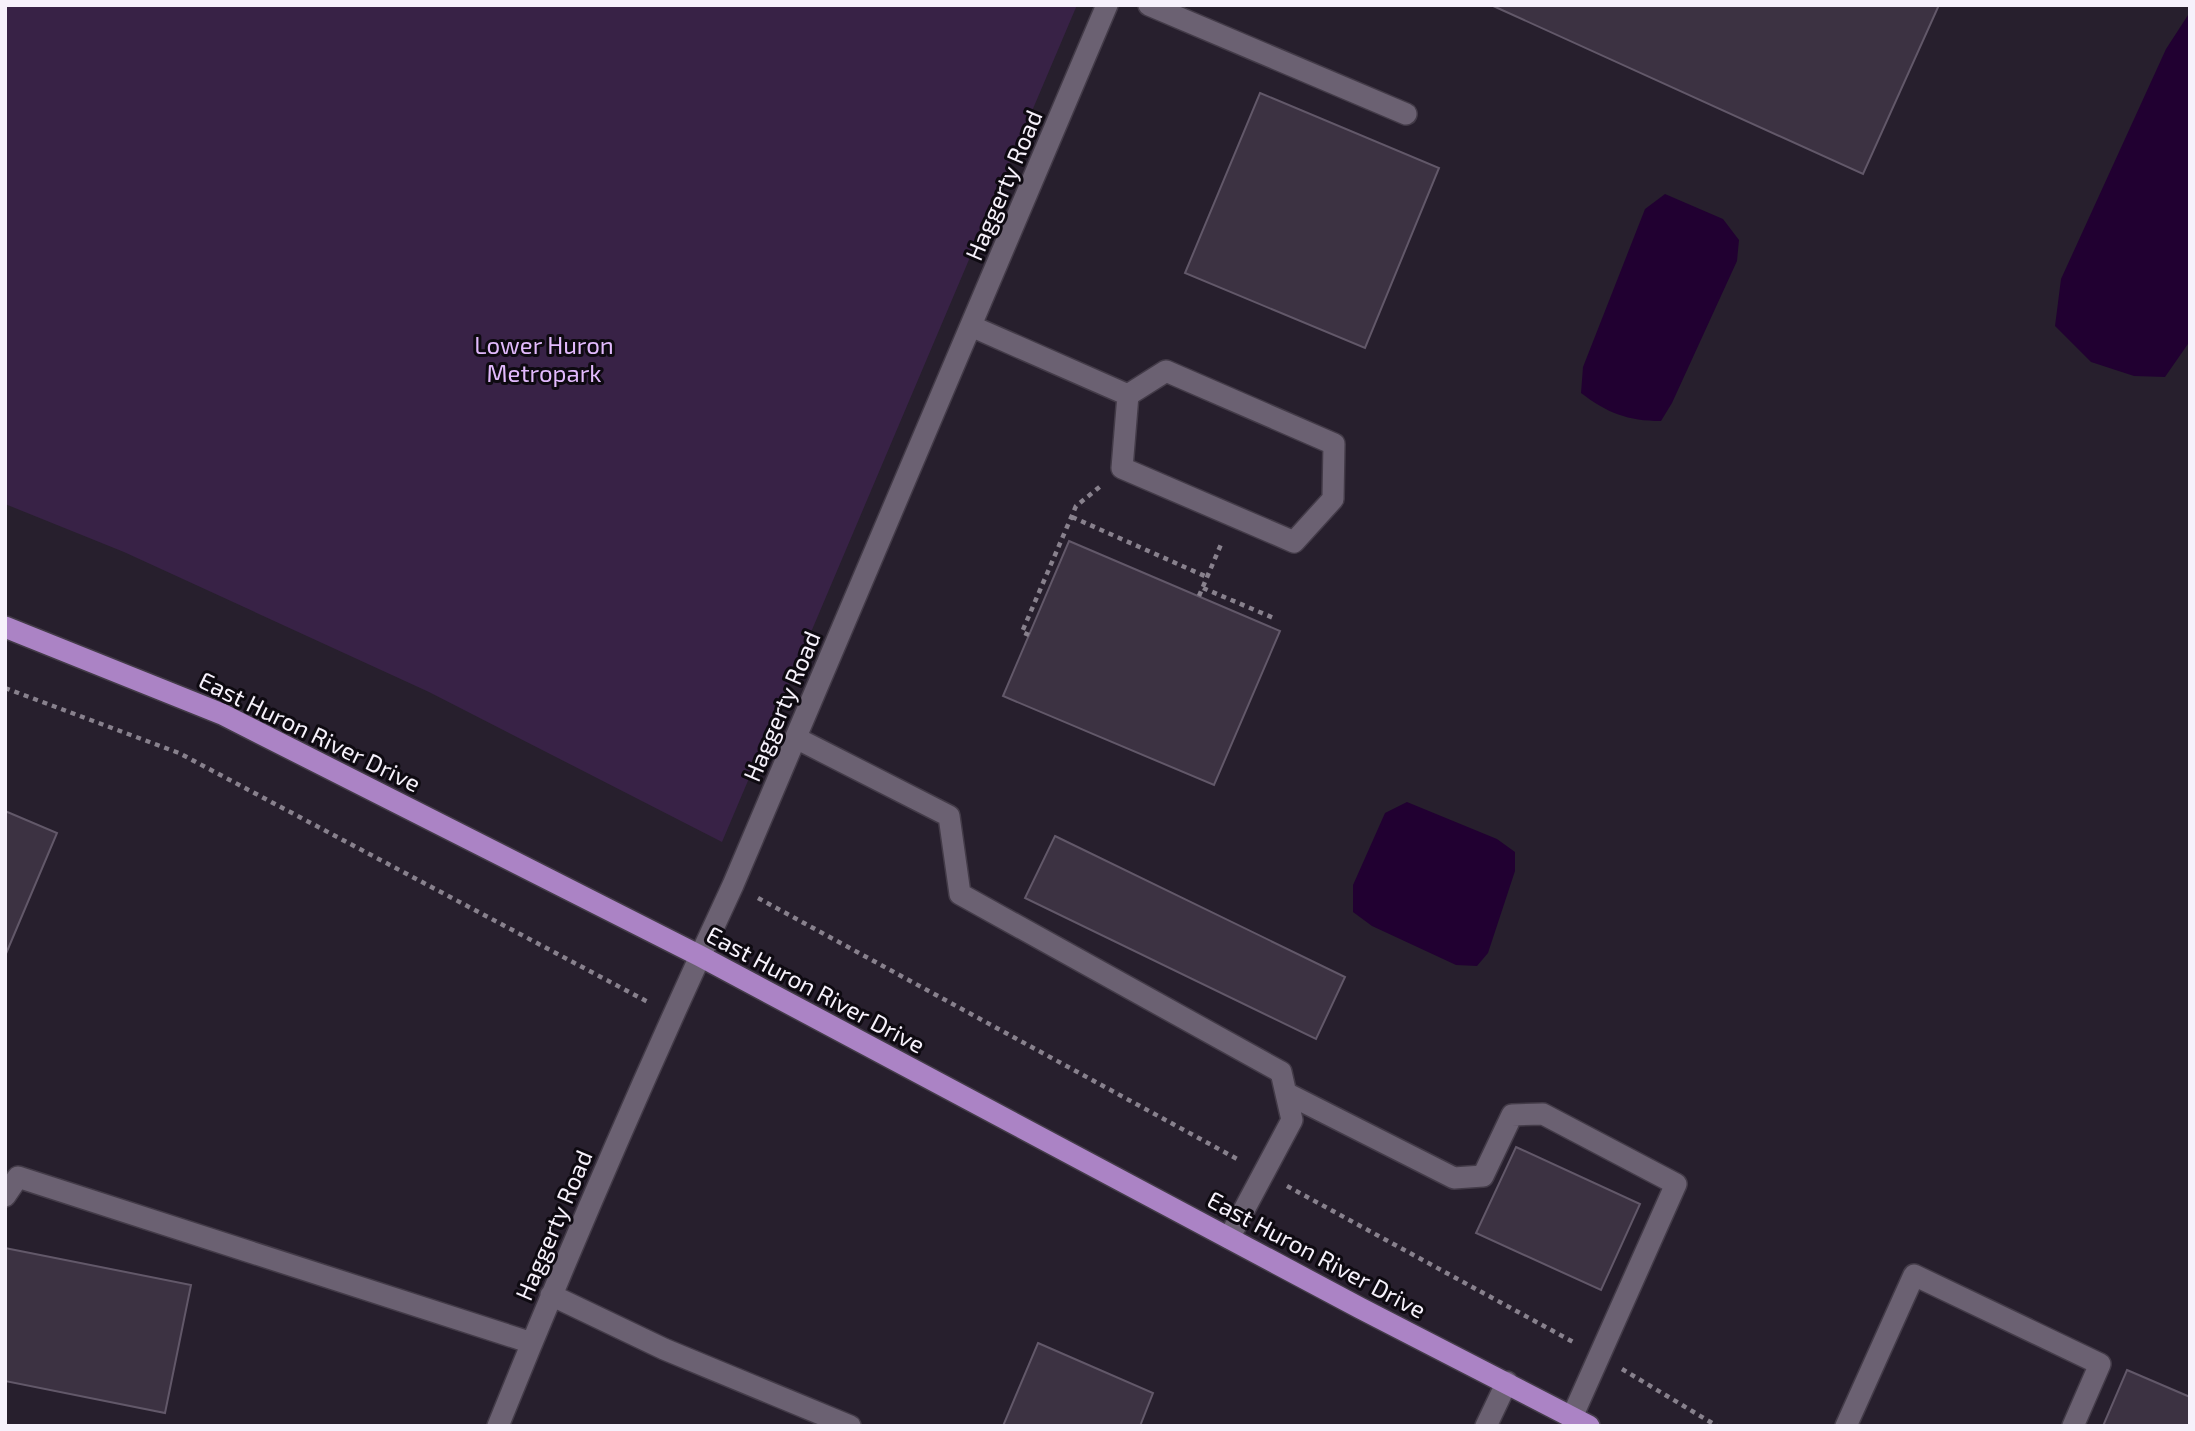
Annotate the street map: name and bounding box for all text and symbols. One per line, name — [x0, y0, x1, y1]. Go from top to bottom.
street label: Haggerty Road — [958, 106, 1048, 264]
park label: Lower Huron Metropark — [474, 330, 614, 387]
street label: Haggerty Road — [736, 627, 826, 785]
street label: East Huron River Drive — [194, 665, 426, 797]
street label: East Huron River Drive — [702, 919, 930, 1059]
street label: Haggerty Road — [508, 1146, 598, 1304]
street label: East Huron River Drive — [1203, 1184, 1431, 1324]

